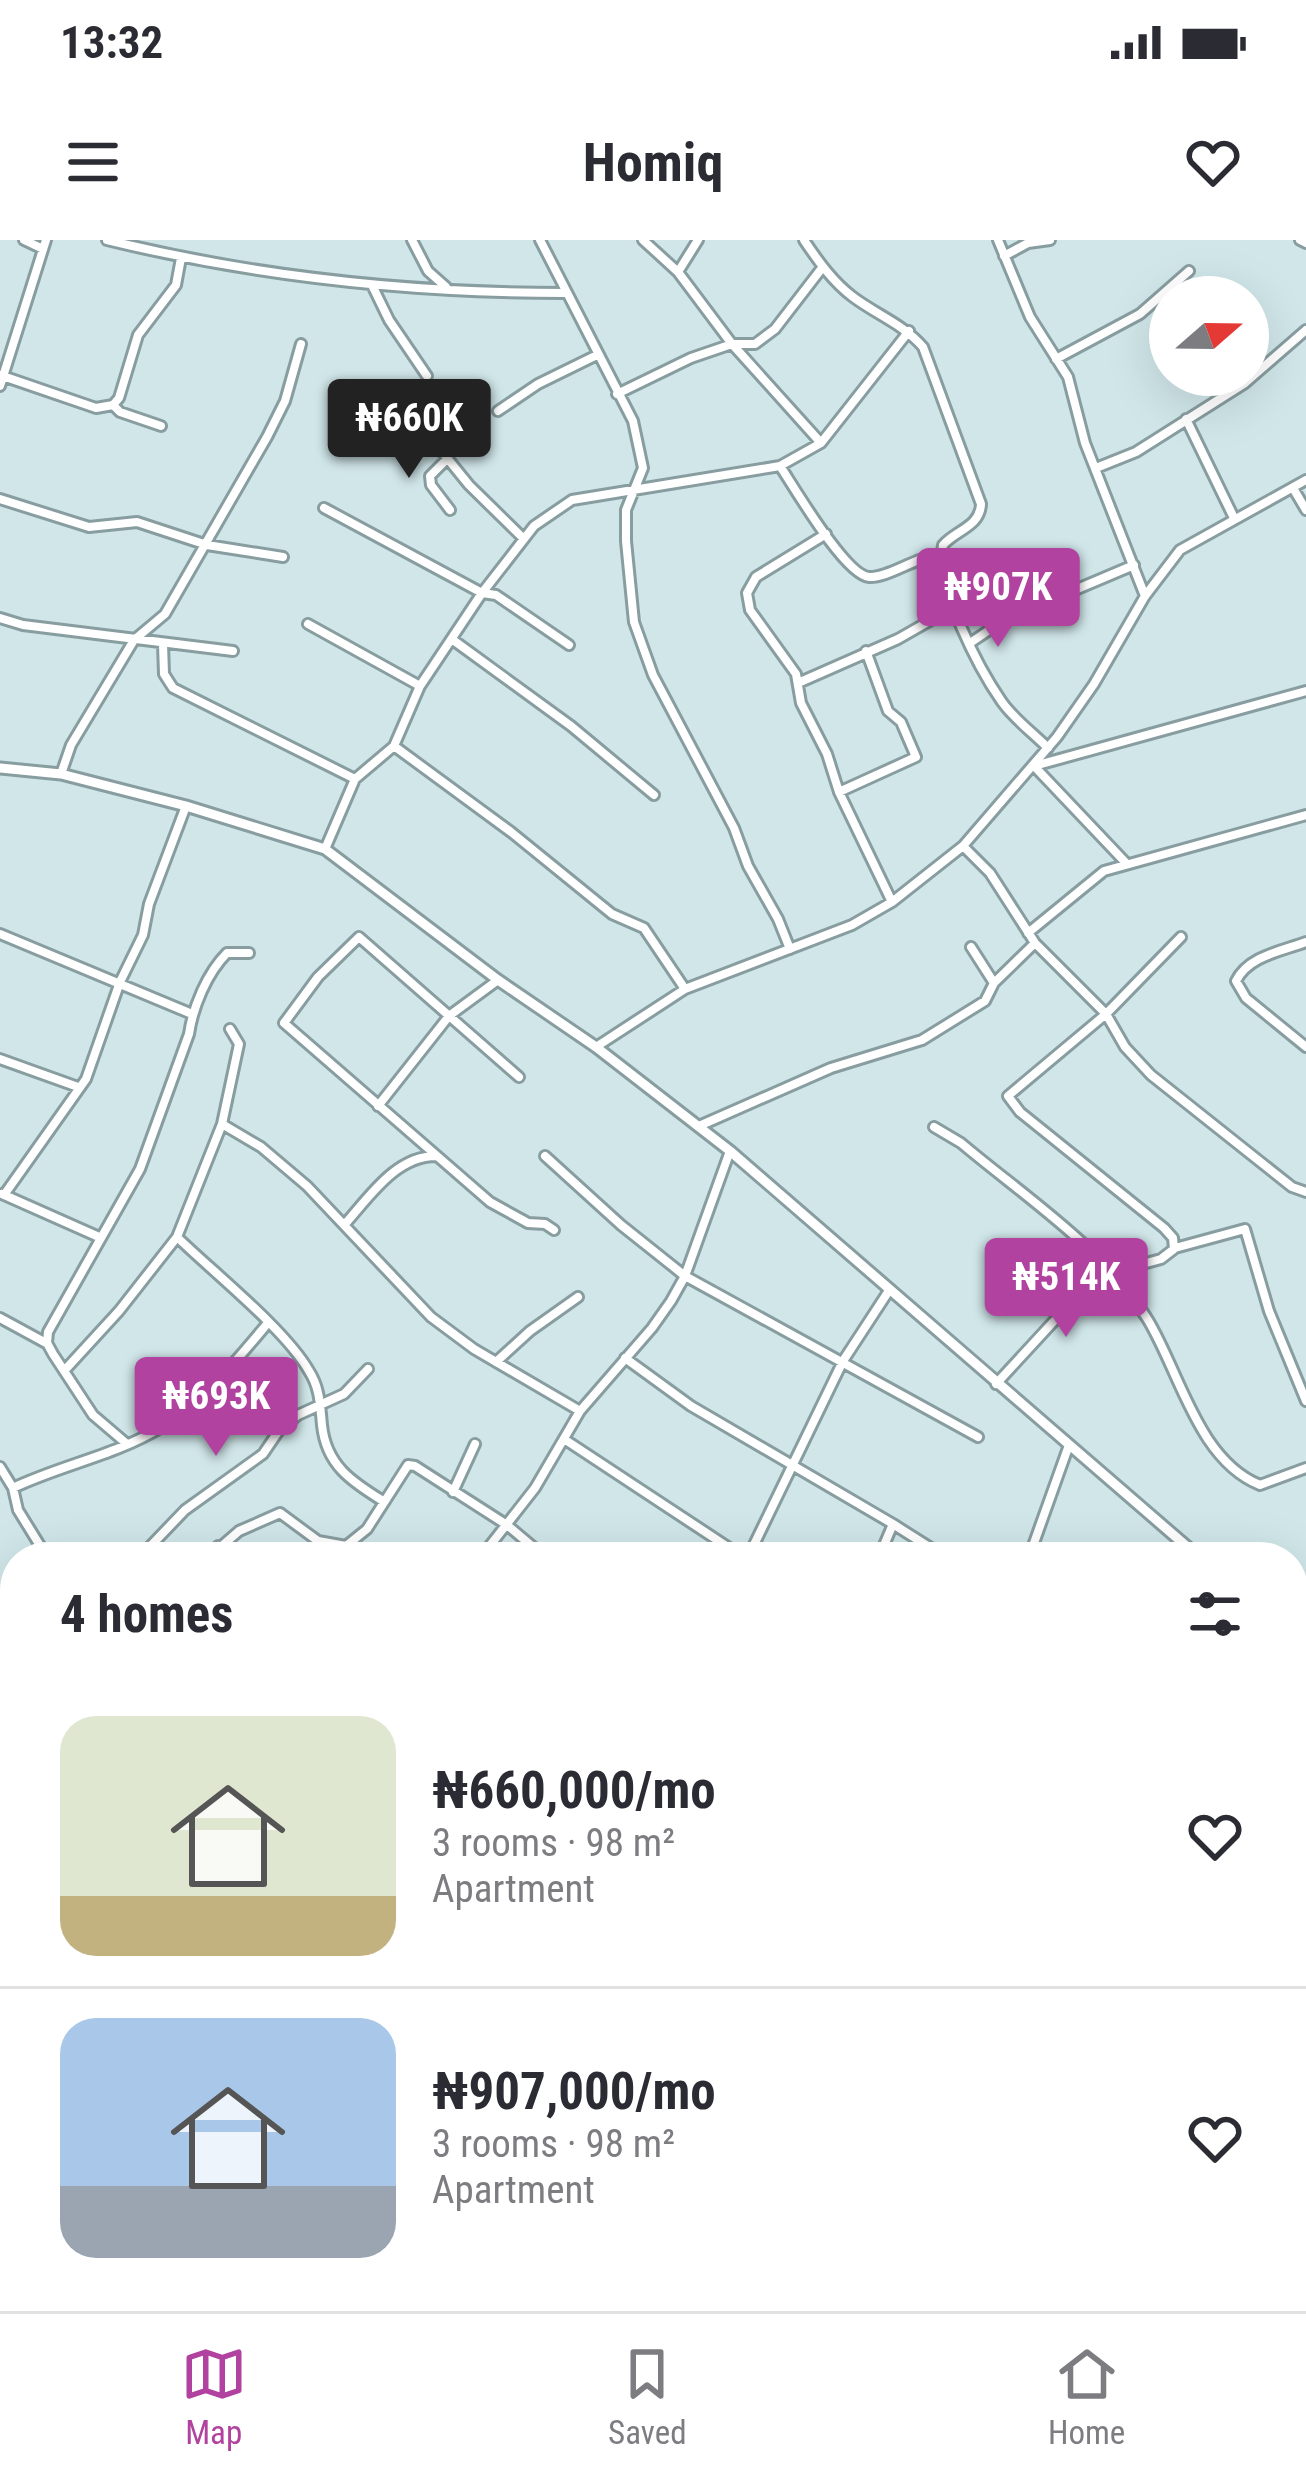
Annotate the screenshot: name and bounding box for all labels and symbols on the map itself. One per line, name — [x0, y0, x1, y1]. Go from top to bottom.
north arrow — [1149, 276, 1269, 396]
pin: ₦660K — [325, 379, 493, 481]
pin: ₦907K — [914, 548, 1082, 650]
pin: ₦514K — [982, 1238, 1150, 1340]
pin: ₦693K — [132, 1357, 300, 1459]

